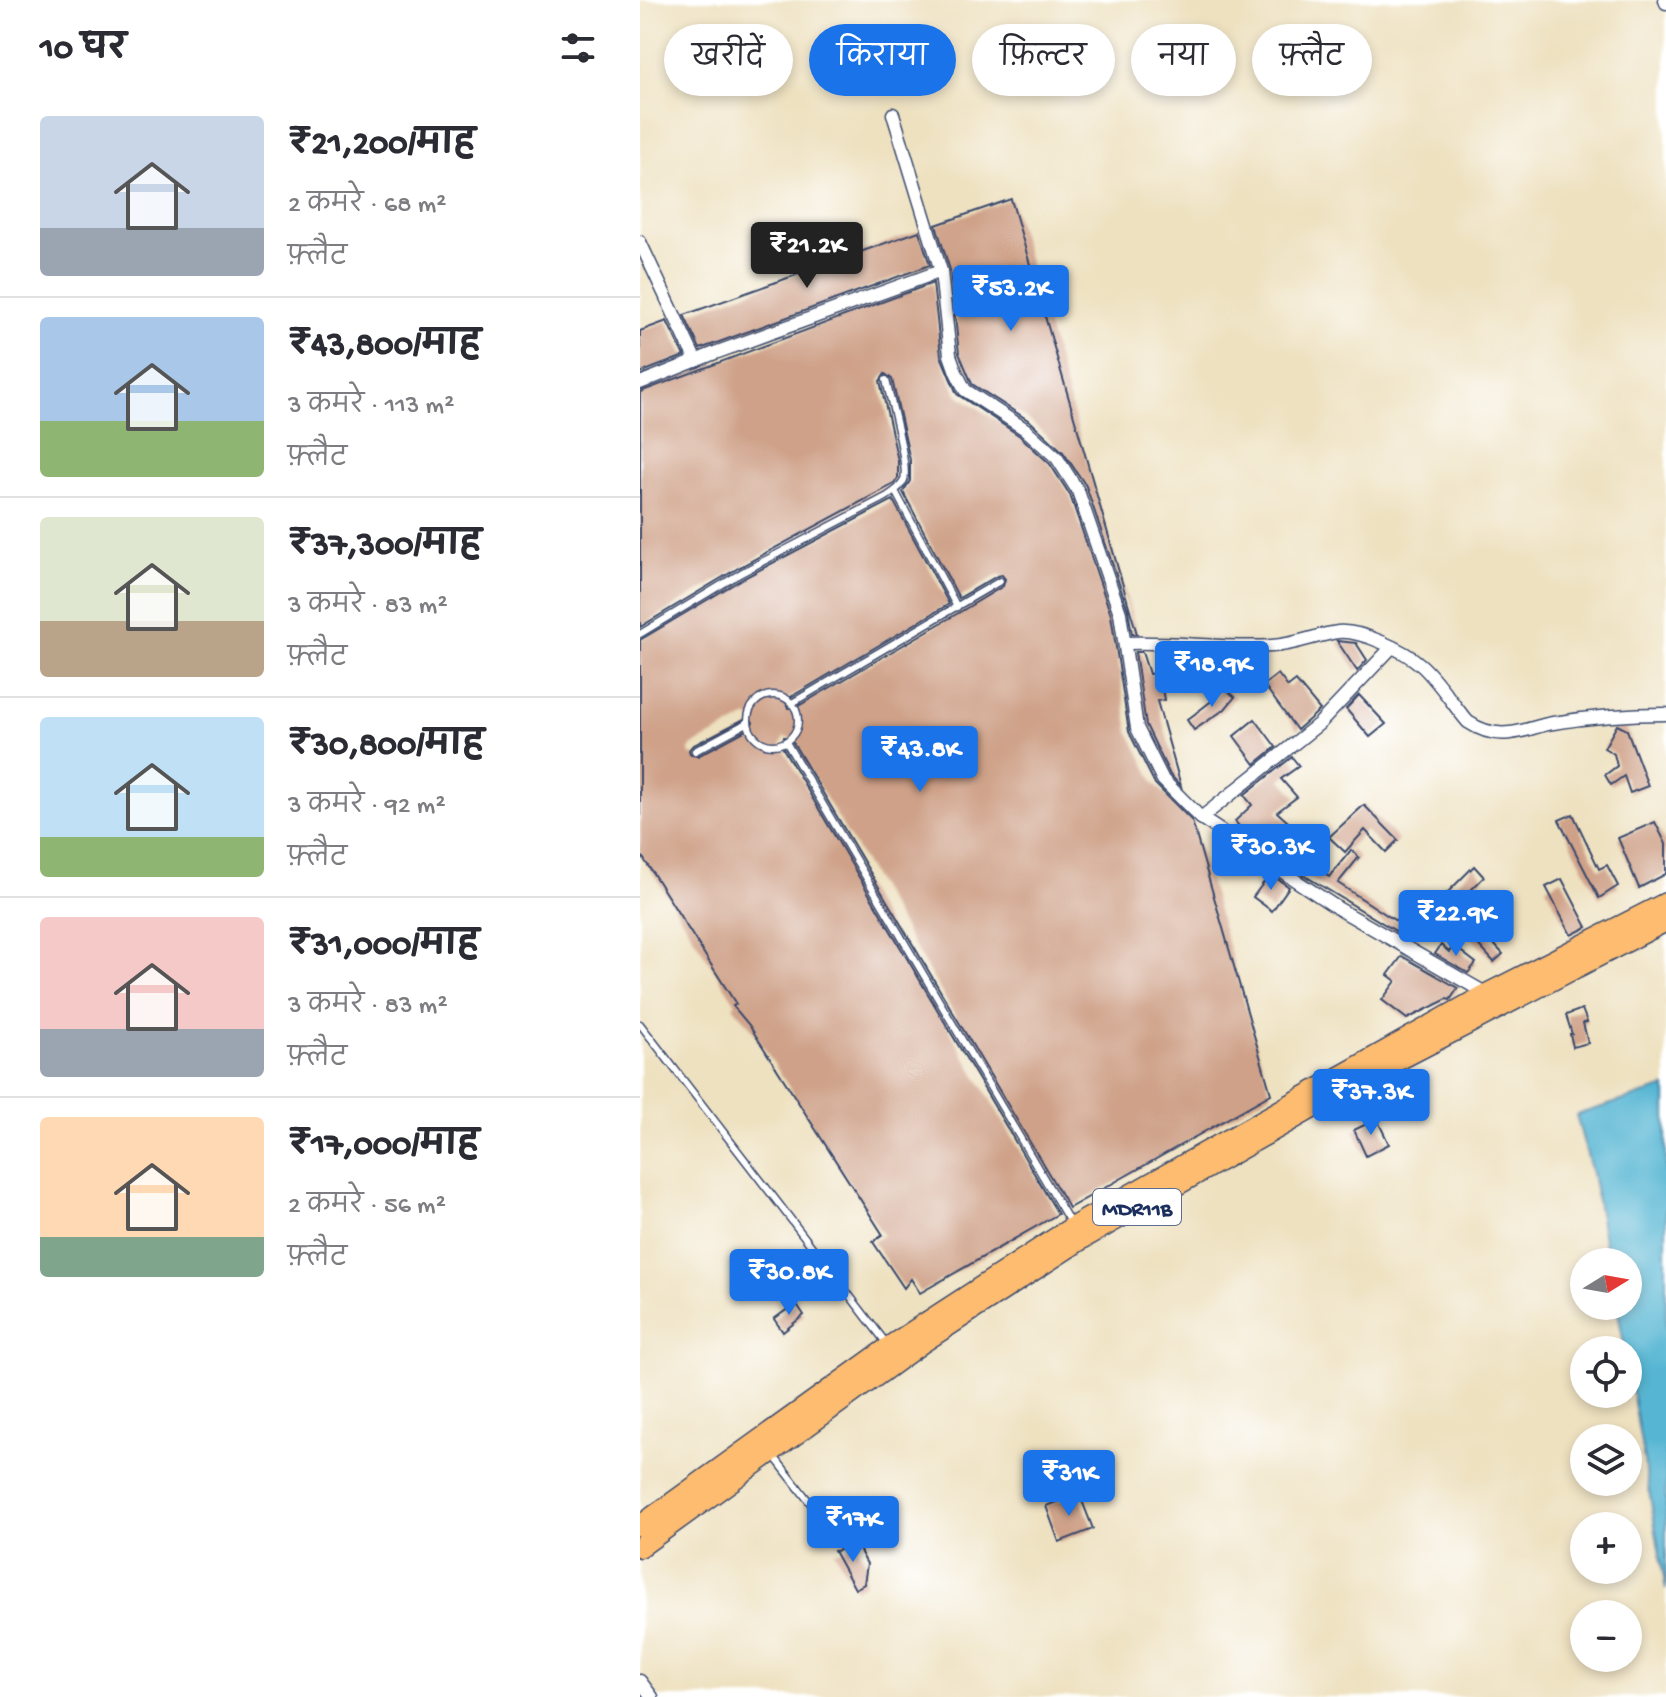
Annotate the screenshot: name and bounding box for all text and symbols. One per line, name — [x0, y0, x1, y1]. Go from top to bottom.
chip: खरीदें — [664, 24, 793, 96]
chip: किराया — [809, 24, 956, 96]
chip: फ़िल्टर — [972, 24, 1115, 96]
chip: नया — [1131, 24, 1236, 96]
chip: फ़्लैट — [1252, 24, 1372, 96]
icon: filters — [556, 26, 600, 70]
text: 10 घर — [40, 31, 126, 71]
text: ₹21,200/माह — [288, 126, 476, 166]
icon: home — [104, 148, 200, 244]
text: 2 कमरे · 68 m² — [288, 191, 446, 222]
pin: ₹21.2K — [742, 222, 872, 290]
text: ₹21.2K — [769, 232, 845, 263]
text: फ़्लैट — [288, 244, 347, 275]
pin: ₹53.2K — [946, 265, 1076, 333]
text: ₹53.2K — [971, 275, 1051, 306]
text: ₹43,800/माह — [288, 327, 481, 367]
icon: home — [104, 349, 200, 445]
text: 3 कमरे · 113 m² — [288, 392, 454, 423]
text: फ़्लैट — [288, 445, 347, 476]
text: ₹37,300/माह — [288, 527, 482, 567]
icon: home — [104, 549, 200, 645]
text: 3 कमरे · 83 m² — [288, 592, 448, 623]
pin: ₹18.9K — [1147, 641, 1277, 709]
text: फ़्लैट — [288, 645, 347, 676]
text: ₹18.9K — [1173, 651, 1251, 682]
pin: ₹43.8K — [855, 726, 985, 794]
text: ₹30,800/माह — [288, 727, 484, 767]
text: ₹43.8K — [880, 736, 960, 767]
icon: home — [104, 749, 200, 845]
text: 3 कमरे · 92 m² — [288, 792, 446, 823]
pin: ₹30.3K — [1206, 824, 1336, 892]
text: ₹30.3K — [1230, 834, 1312, 865]
text: फ़्लैट — [288, 845, 347, 876]
pin: ₹22.9K — [1391, 890, 1521, 958]
text: ₹22.9K — [1417, 900, 1495, 931]
text: ₹31,000/माह — [288, 927, 479, 967]
icon: home — [104, 949, 200, 1045]
text: 3 कमरे · 83 m² — [288, 992, 448, 1023]
text: फ़्लैट — [288, 1045, 347, 1076]
pin: ₹37.3K — [1306, 1069, 1436, 1137]
text: ₹37.3K — [1331, 1079, 1411, 1110]
text: ₹17,000/माह — [288, 1127, 479, 1167]
icon: home — [104, 1149, 200, 1245]
road number: MDR11B — [1093, 1189, 1181, 1225]
text: 2 कमरे · 56 m² — [288, 1192, 446, 1223]
text: फ़्लैट — [288, 1245, 347, 1276]
north arrow — [1570, 1248, 1642, 1320]
map controls — [1570, 1248, 1642, 1672]
pin: ₹30.8K — [724, 1249, 854, 1317]
text: ₹30.8K — [748, 1259, 830, 1290]
button: locate — [1570, 1336, 1642, 1408]
button: layers — [1570, 1424, 1642, 1496]
pin: ₹31K — [1022, 1450, 1116, 1518]
text: ₹31K — [1041, 1460, 1097, 1491]
pin: ₹17K — [806, 1496, 900, 1564]
text: ₹17K — [825, 1506, 881, 1537]
button: + — [1570, 1512, 1642, 1584]
button: − — [1570, 1600, 1642, 1672]

